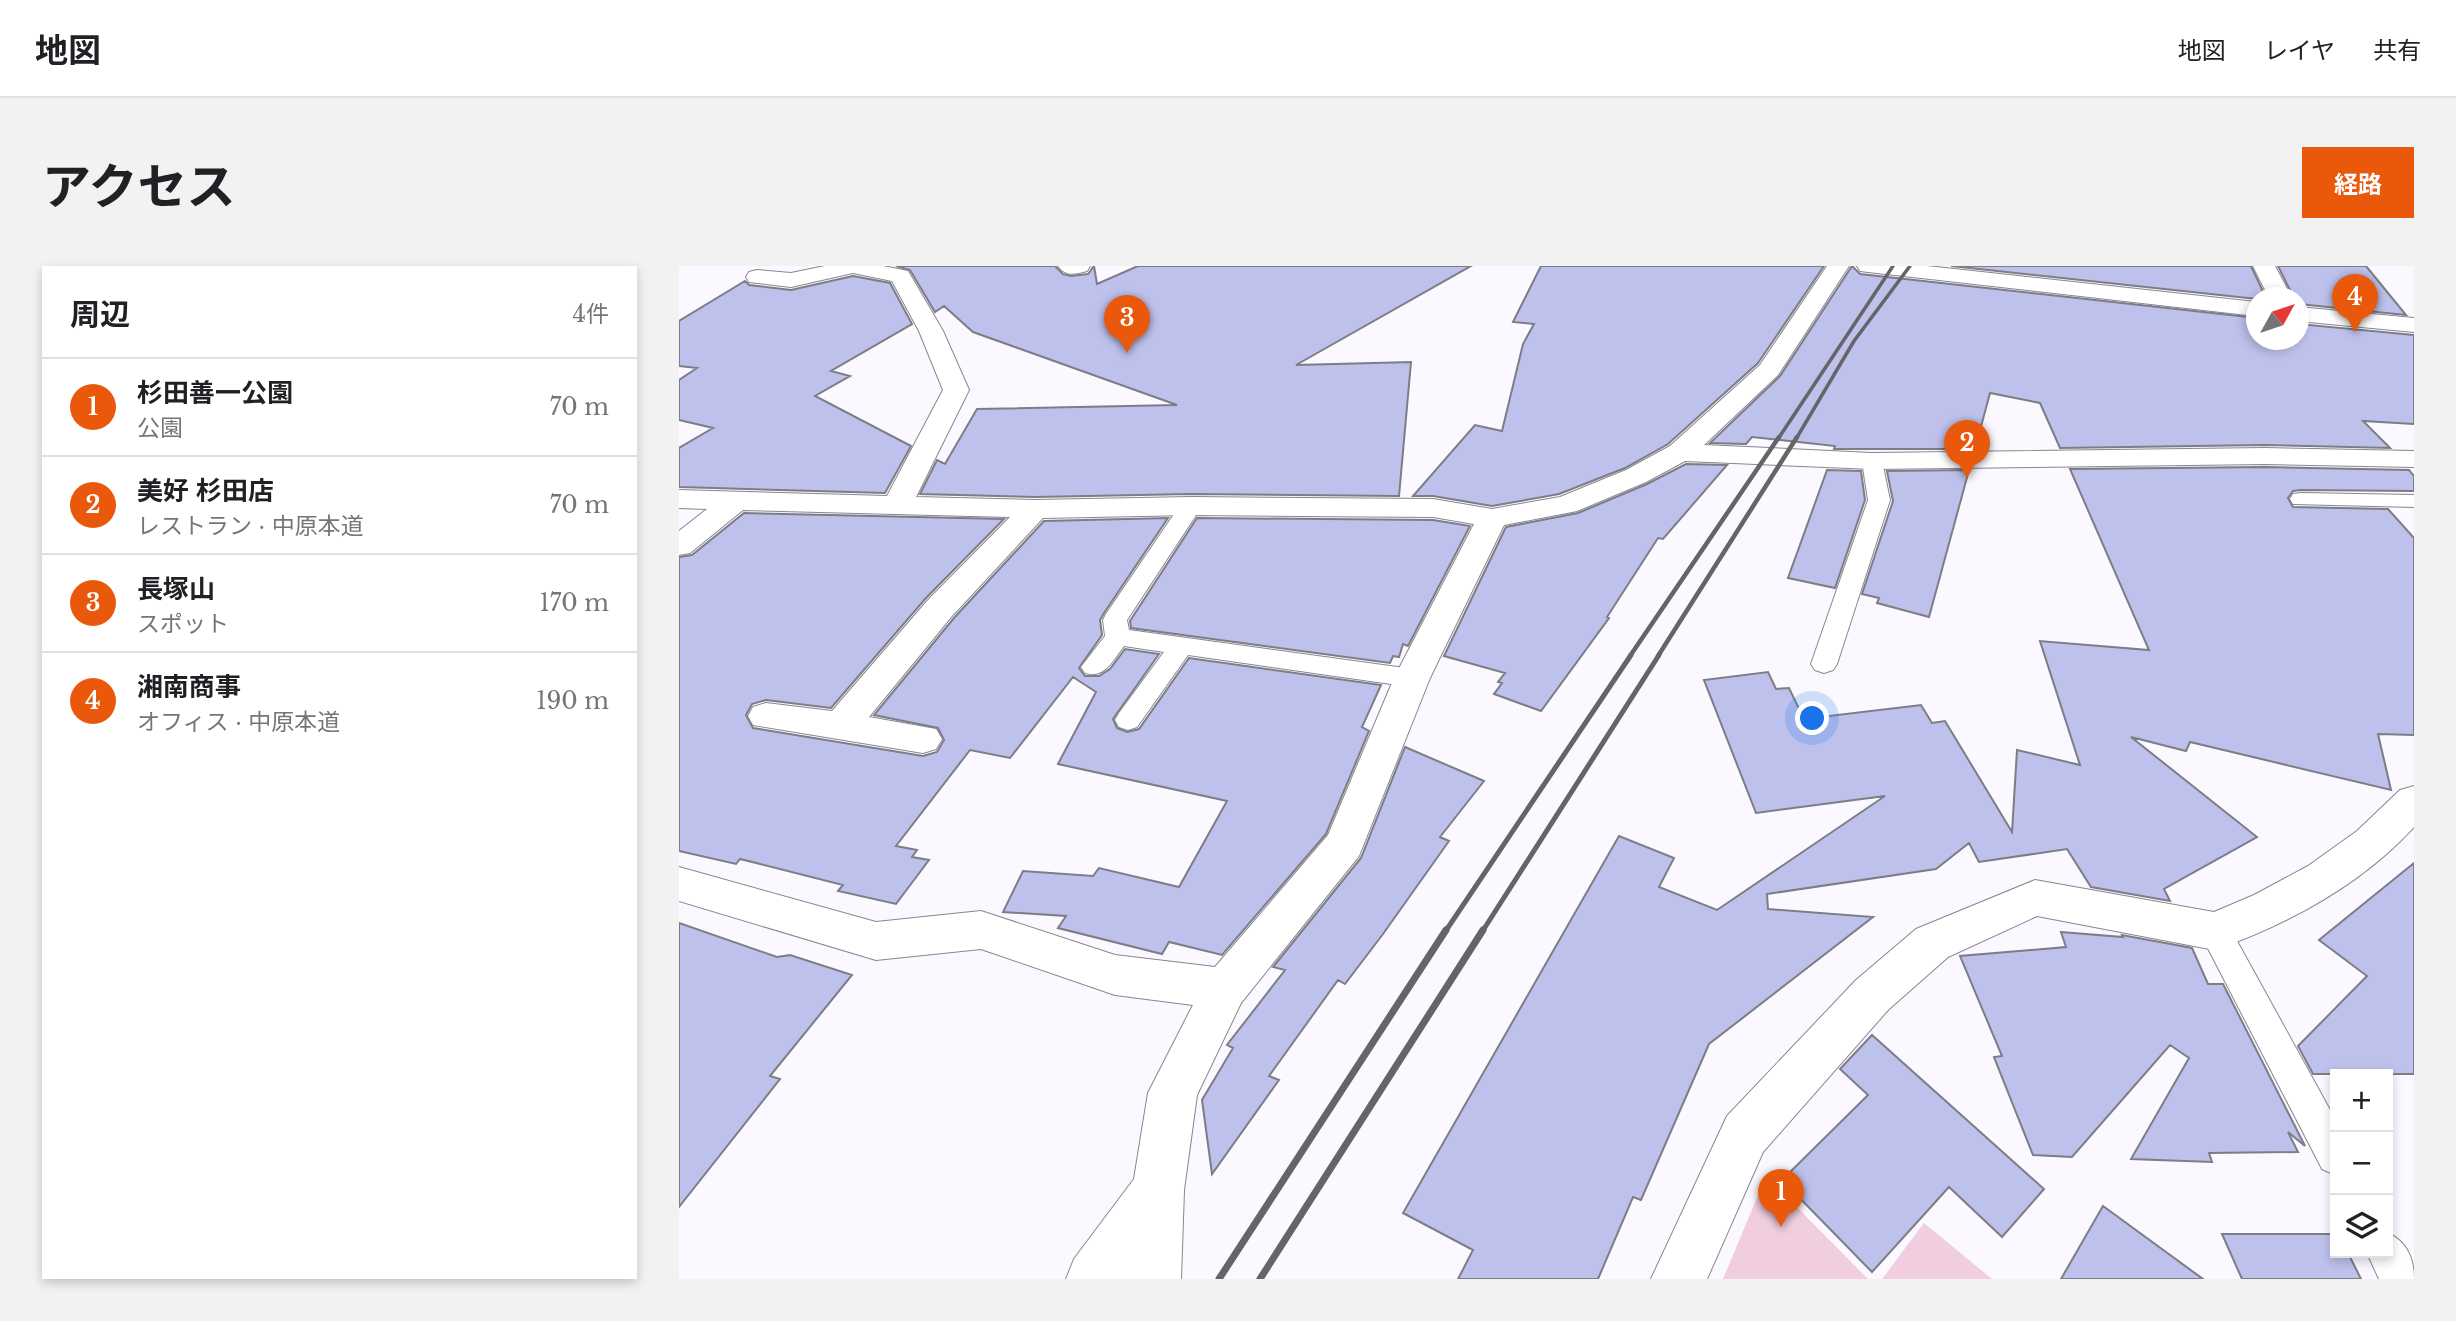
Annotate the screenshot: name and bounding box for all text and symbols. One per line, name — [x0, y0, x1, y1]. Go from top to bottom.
text: 地図 — [35, 30, 101, 71]
text: 地図 — [2178, 36, 2226, 65]
text: レイヤ — [2264, 36, 2335, 65]
text: 共有 — [2373, 36, 2421, 65]
button: 経路 — [2302, 147, 2414, 218]
text: アクセス — [42, 156, 236, 217]
pin: 4 — [2332, 274, 2378, 332]
north arrow — [2246, 287, 2309, 350]
pin: 3 — [1104, 295, 1150, 353]
text: 周辺 — [70, 296, 130, 333]
text: 4件 — [573, 300, 609, 328]
text: 杉田善一公園 — [137, 377, 293, 409]
text: 1 — [88, 393, 98, 421]
text: 70 m — [550, 393, 609, 421]
text: 公園 — [137, 414, 183, 442]
pin: 2 — [1944, 420, 1990, 478]
text: 美好 杉田店 — [137, 475, 274, 507]
text: 2 — [86, 491, 100, 519]
text: 70 m — [550, 491, 609, 519]
text: レストラン · 中原本道 — [137, 512, 364, 540]
text: 長塚山 — [137, 573, 215, 605]
text: 3 — [86, 589, 100, 617]
text: 170 m — [539, 589, 609, 617]
text: スポット — [137, 610, 229, 638]
text: 湘南商事 — [137, 671, 241, 703]
text: 4 — [85, 687, 101, 715]
text: 190 m — [536, 687, 609, 715]
your location — [1795, 701, 1829, 735]
text: オフィス · 中原本道 — [137, 708, 340, 736]
map controls — [2330, 1069, 2393, 1258]
button: + — [2330, 1069, 2393, 1132]
button: − — [2330, 1132, 2393, 1195]
pin: 1 — [1758, 1169, 1804, 1227]
button: layers — [2330, 1195, 2393, 1258]

